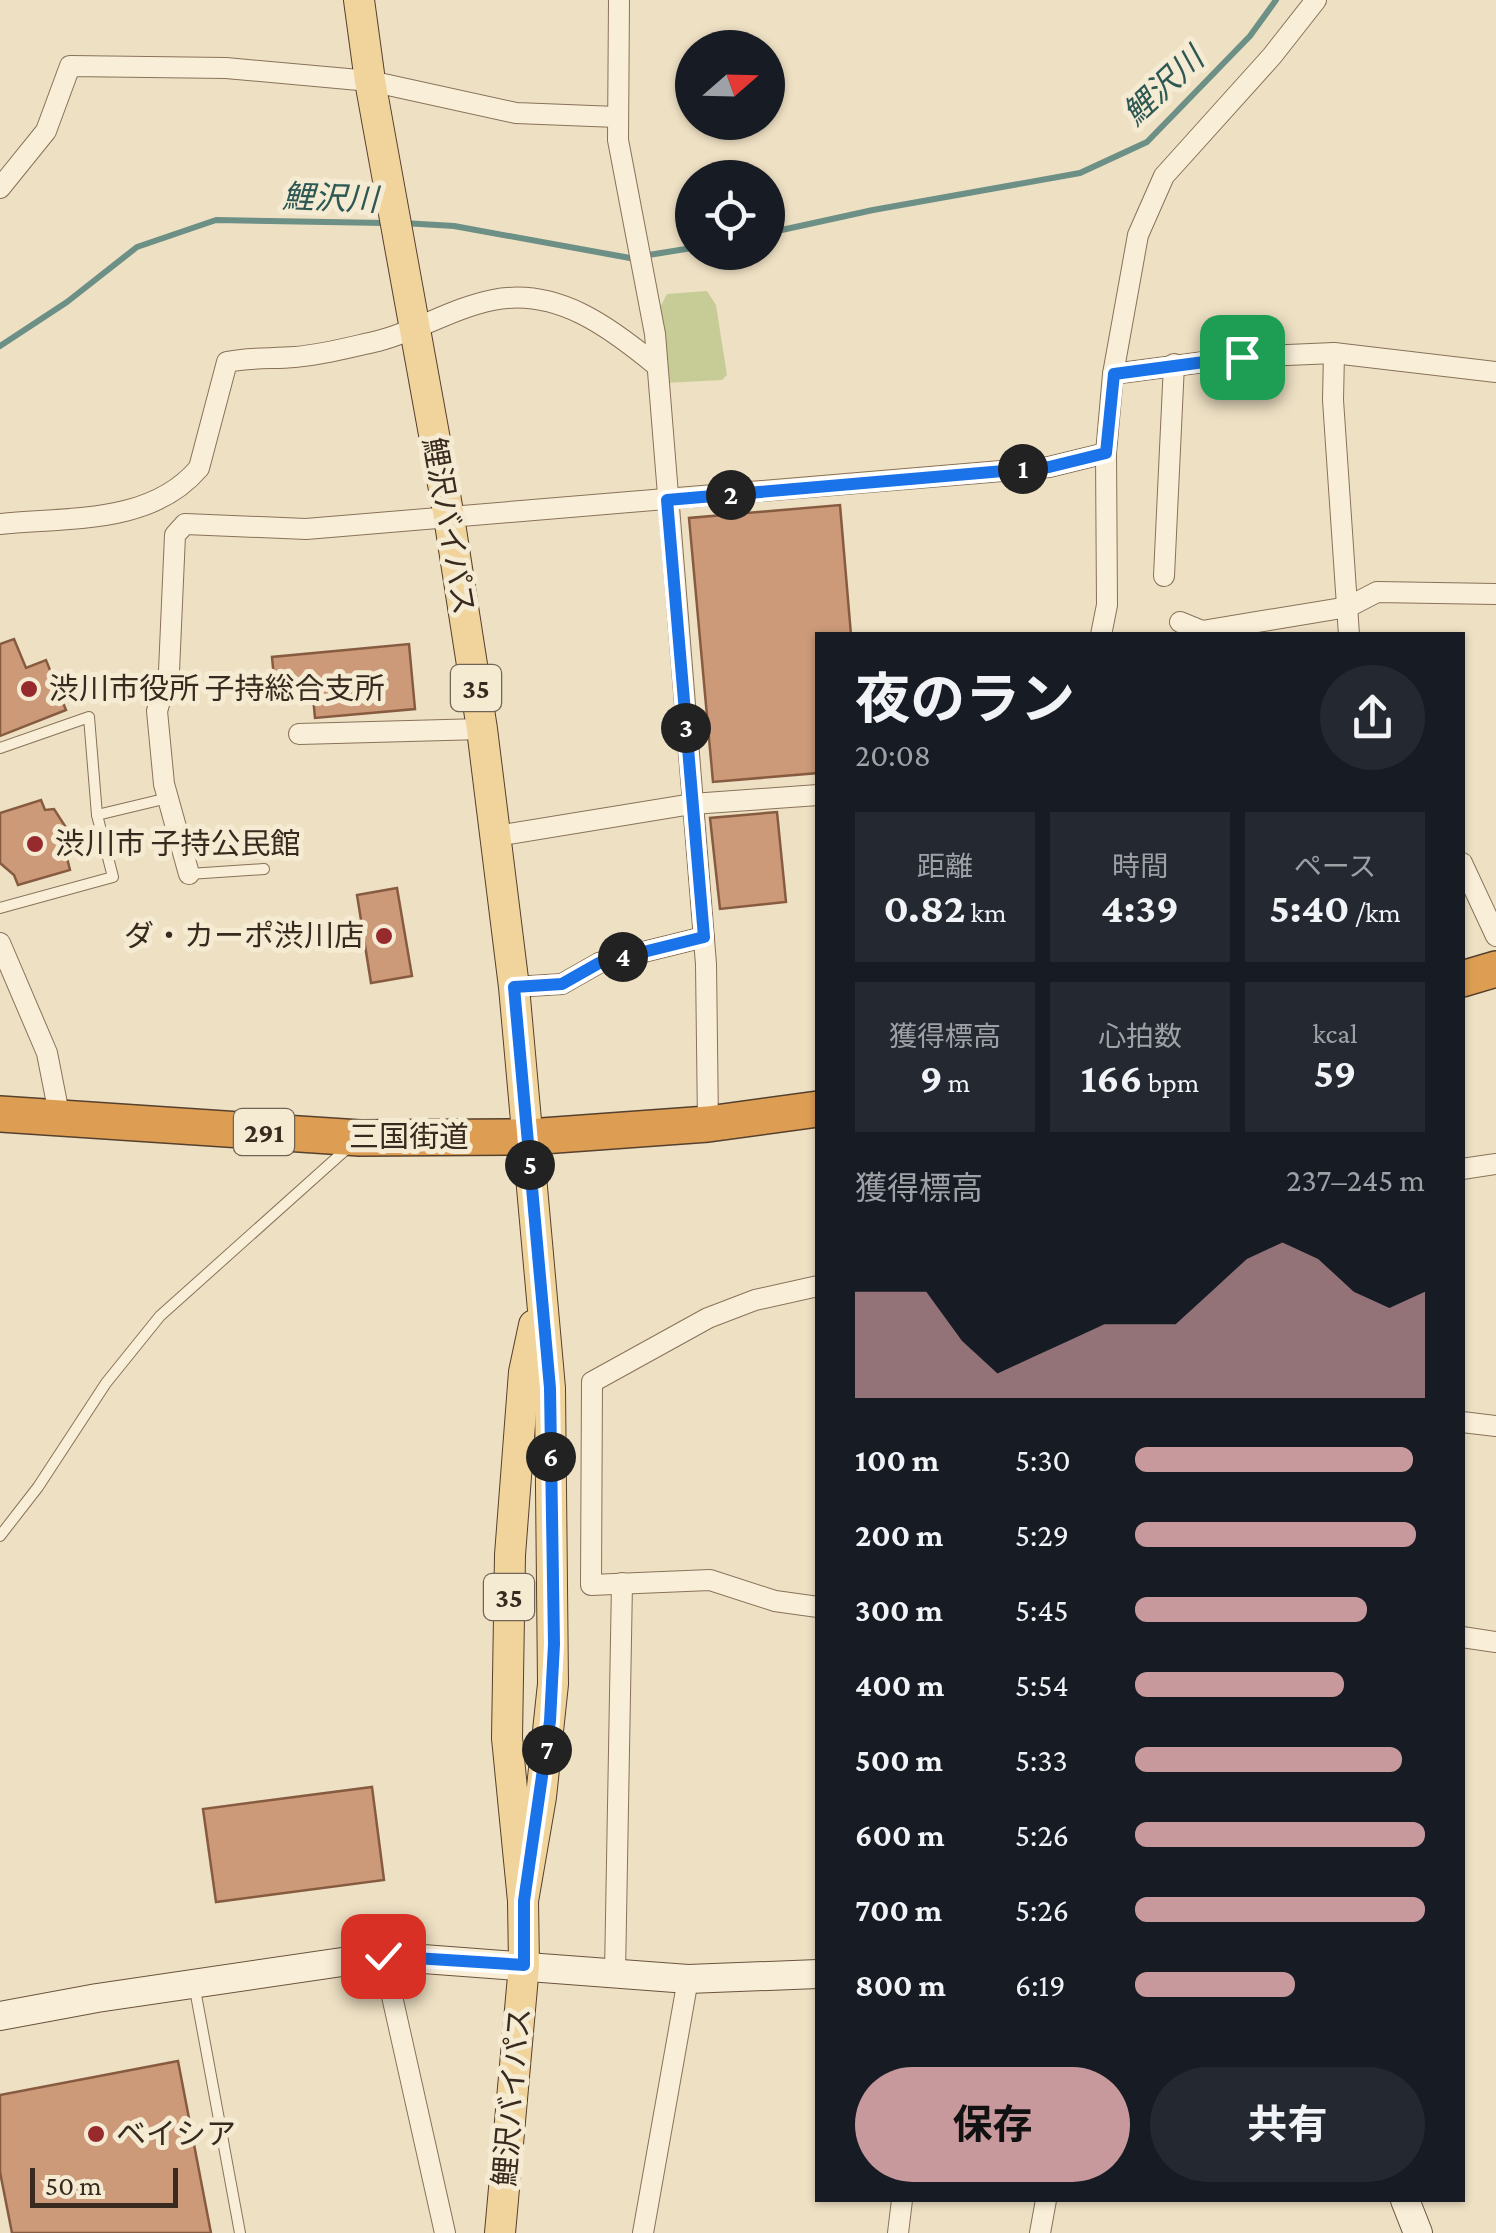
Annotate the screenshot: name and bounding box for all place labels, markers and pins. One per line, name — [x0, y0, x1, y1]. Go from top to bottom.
pin — [1200, 315, 1285, 400]
pin: 1 — [998, 444, 1048, 494]
pin: 2 — [706, 470, 756, 520]
place label: 渋川市役所 子持総合支所 — [49, 672, 385, 705]
marker: 渋川市役所 子持総合支所 — [18, 678, 40, 700]
pin: 3 — [661, 703, 711, 753]
place label: 渋川市 子持公民館 — [55, 827, 301, 860]
marker: 渋川市 子持公民館 — [24, 833, 46, 855]
place label: ダ・カーポ渋川店 — [124, 919, 364, 952]
marker: ダ・カーポ渋川店 — [373, 925, 395, 947]
pin: 4 — [598, 932, 648, 982]
pin: 5 — [505, 1140, 555, 1190]
pin: 6 — [526, 1432, 576, 1482]
pin: 7 — [522, 1725, 572, 1775]
pin — [341, 1914, 426, 1999]
place label: ベイシア — [116, 2117, 236, 2150]
marker: ベイシア — [85, 2123, 107, 2145]

